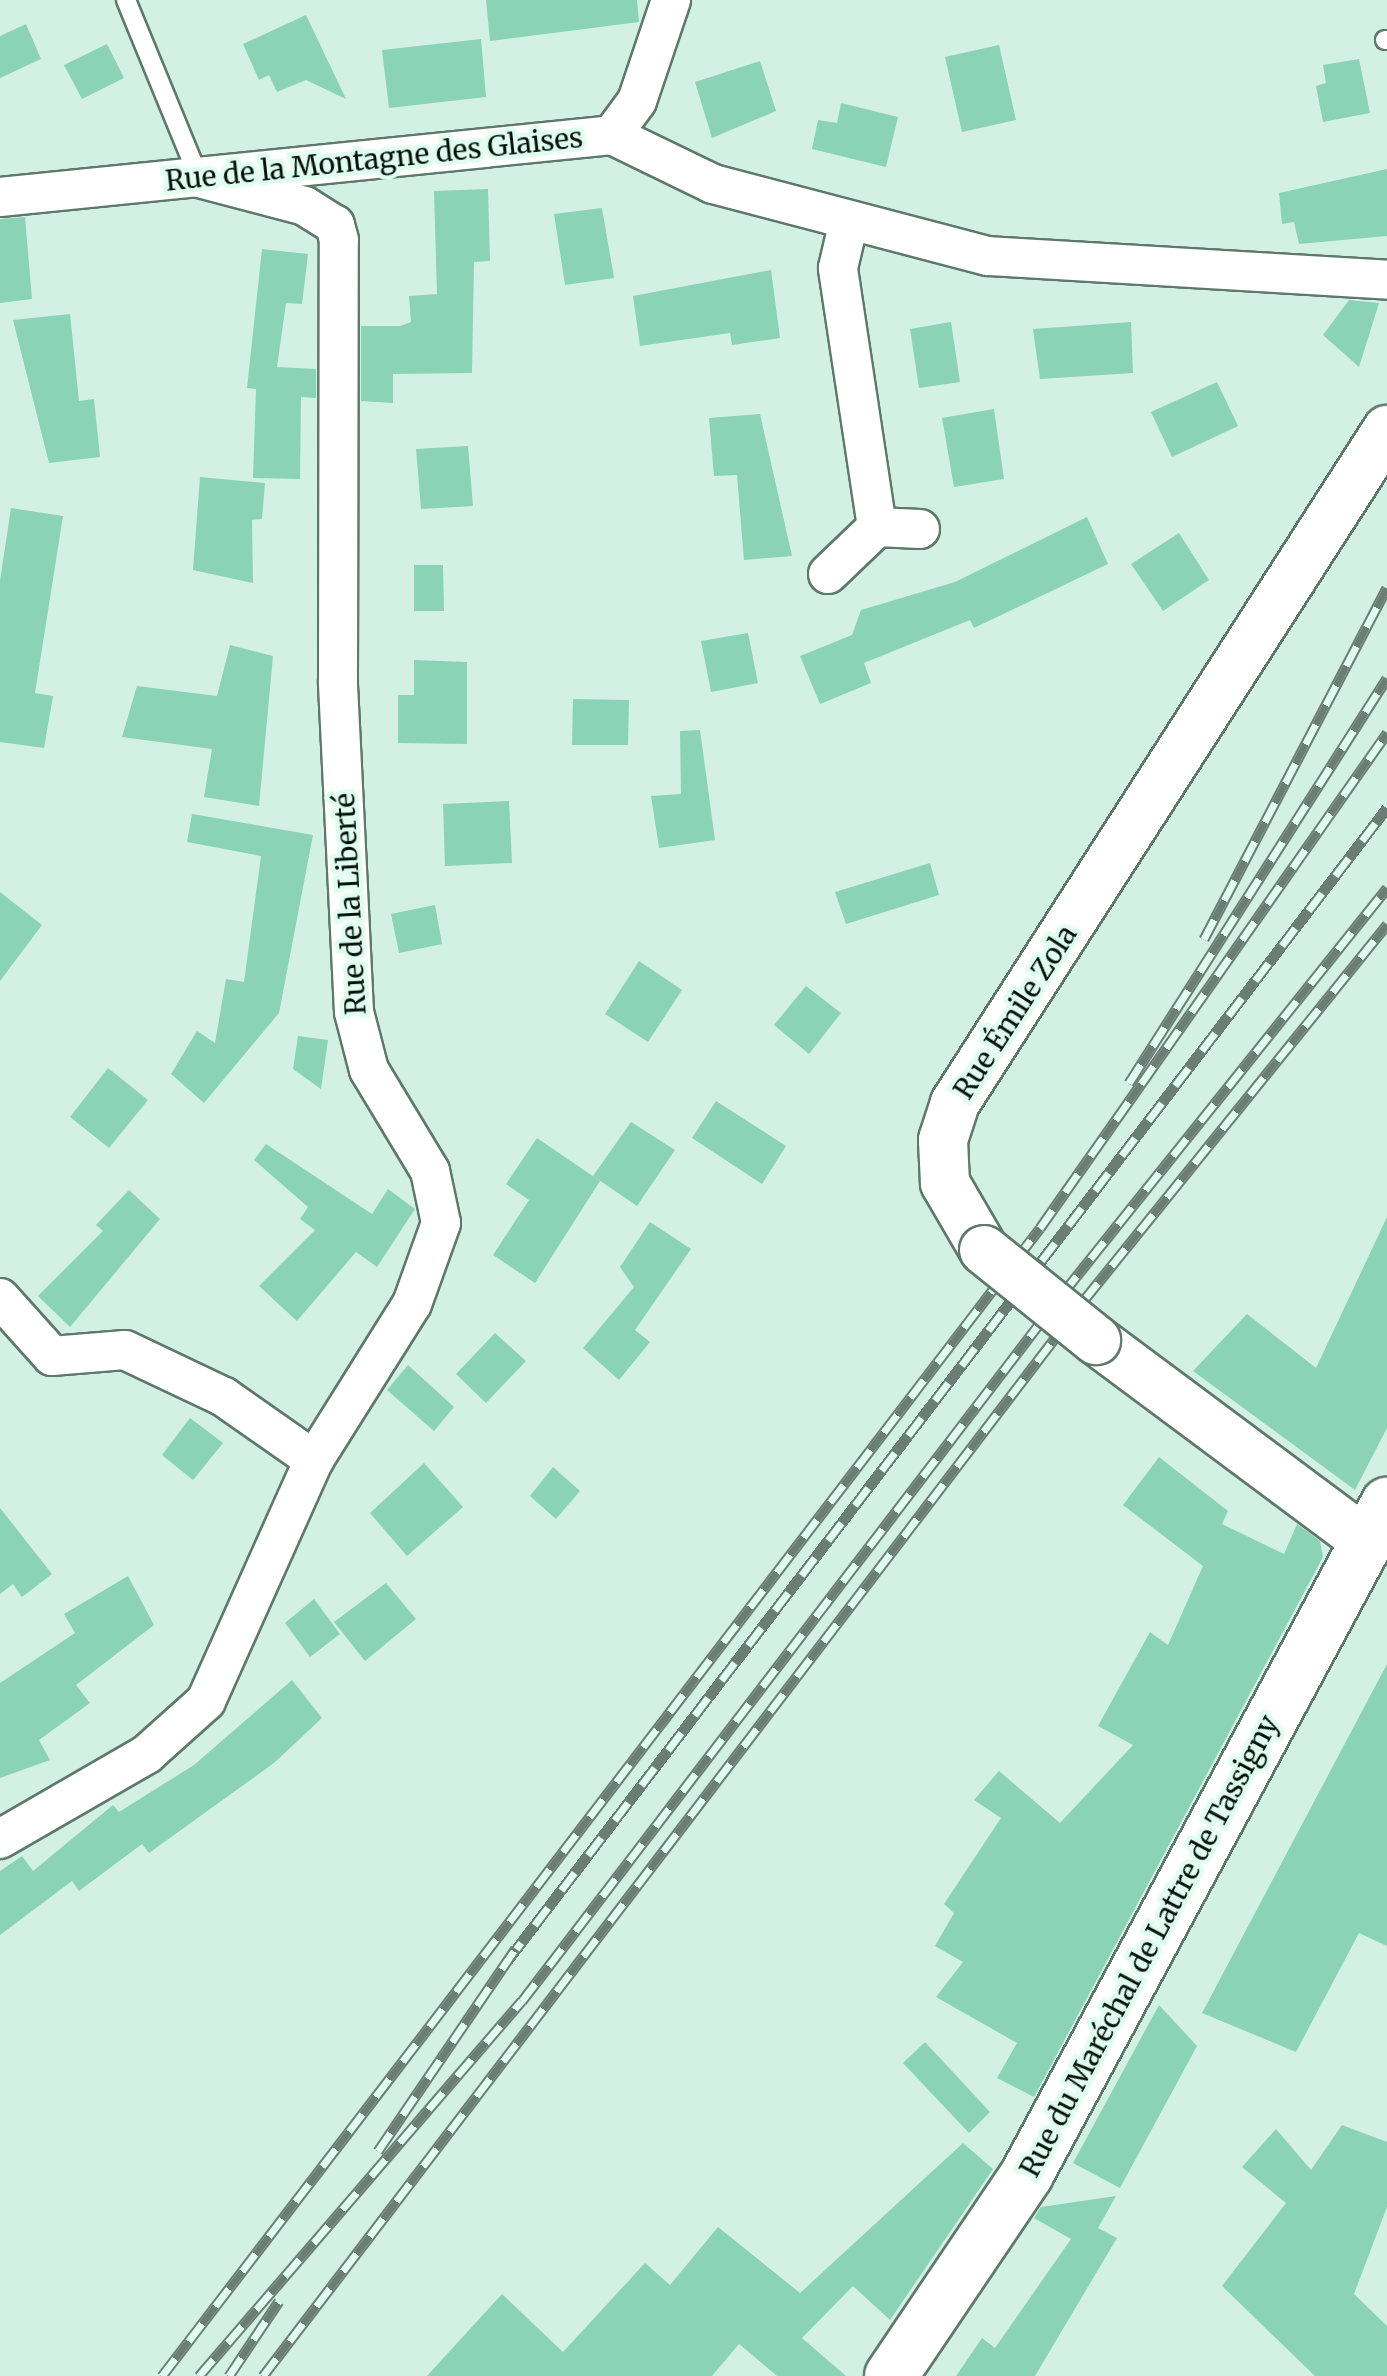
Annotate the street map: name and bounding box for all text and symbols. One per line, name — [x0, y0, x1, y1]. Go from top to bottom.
street label: Rue de la Montagne des Glaises — [164, 120, 584, 198]
street label: Rue de la Liberté — [327, 792, 373, 1016]
street label: Rue Émile Zola — [946, 919, 1084, 1105]
street label: Rue du Maréchal de Lattre de Tassigny — [1013, 1709, 1285, 2183]

